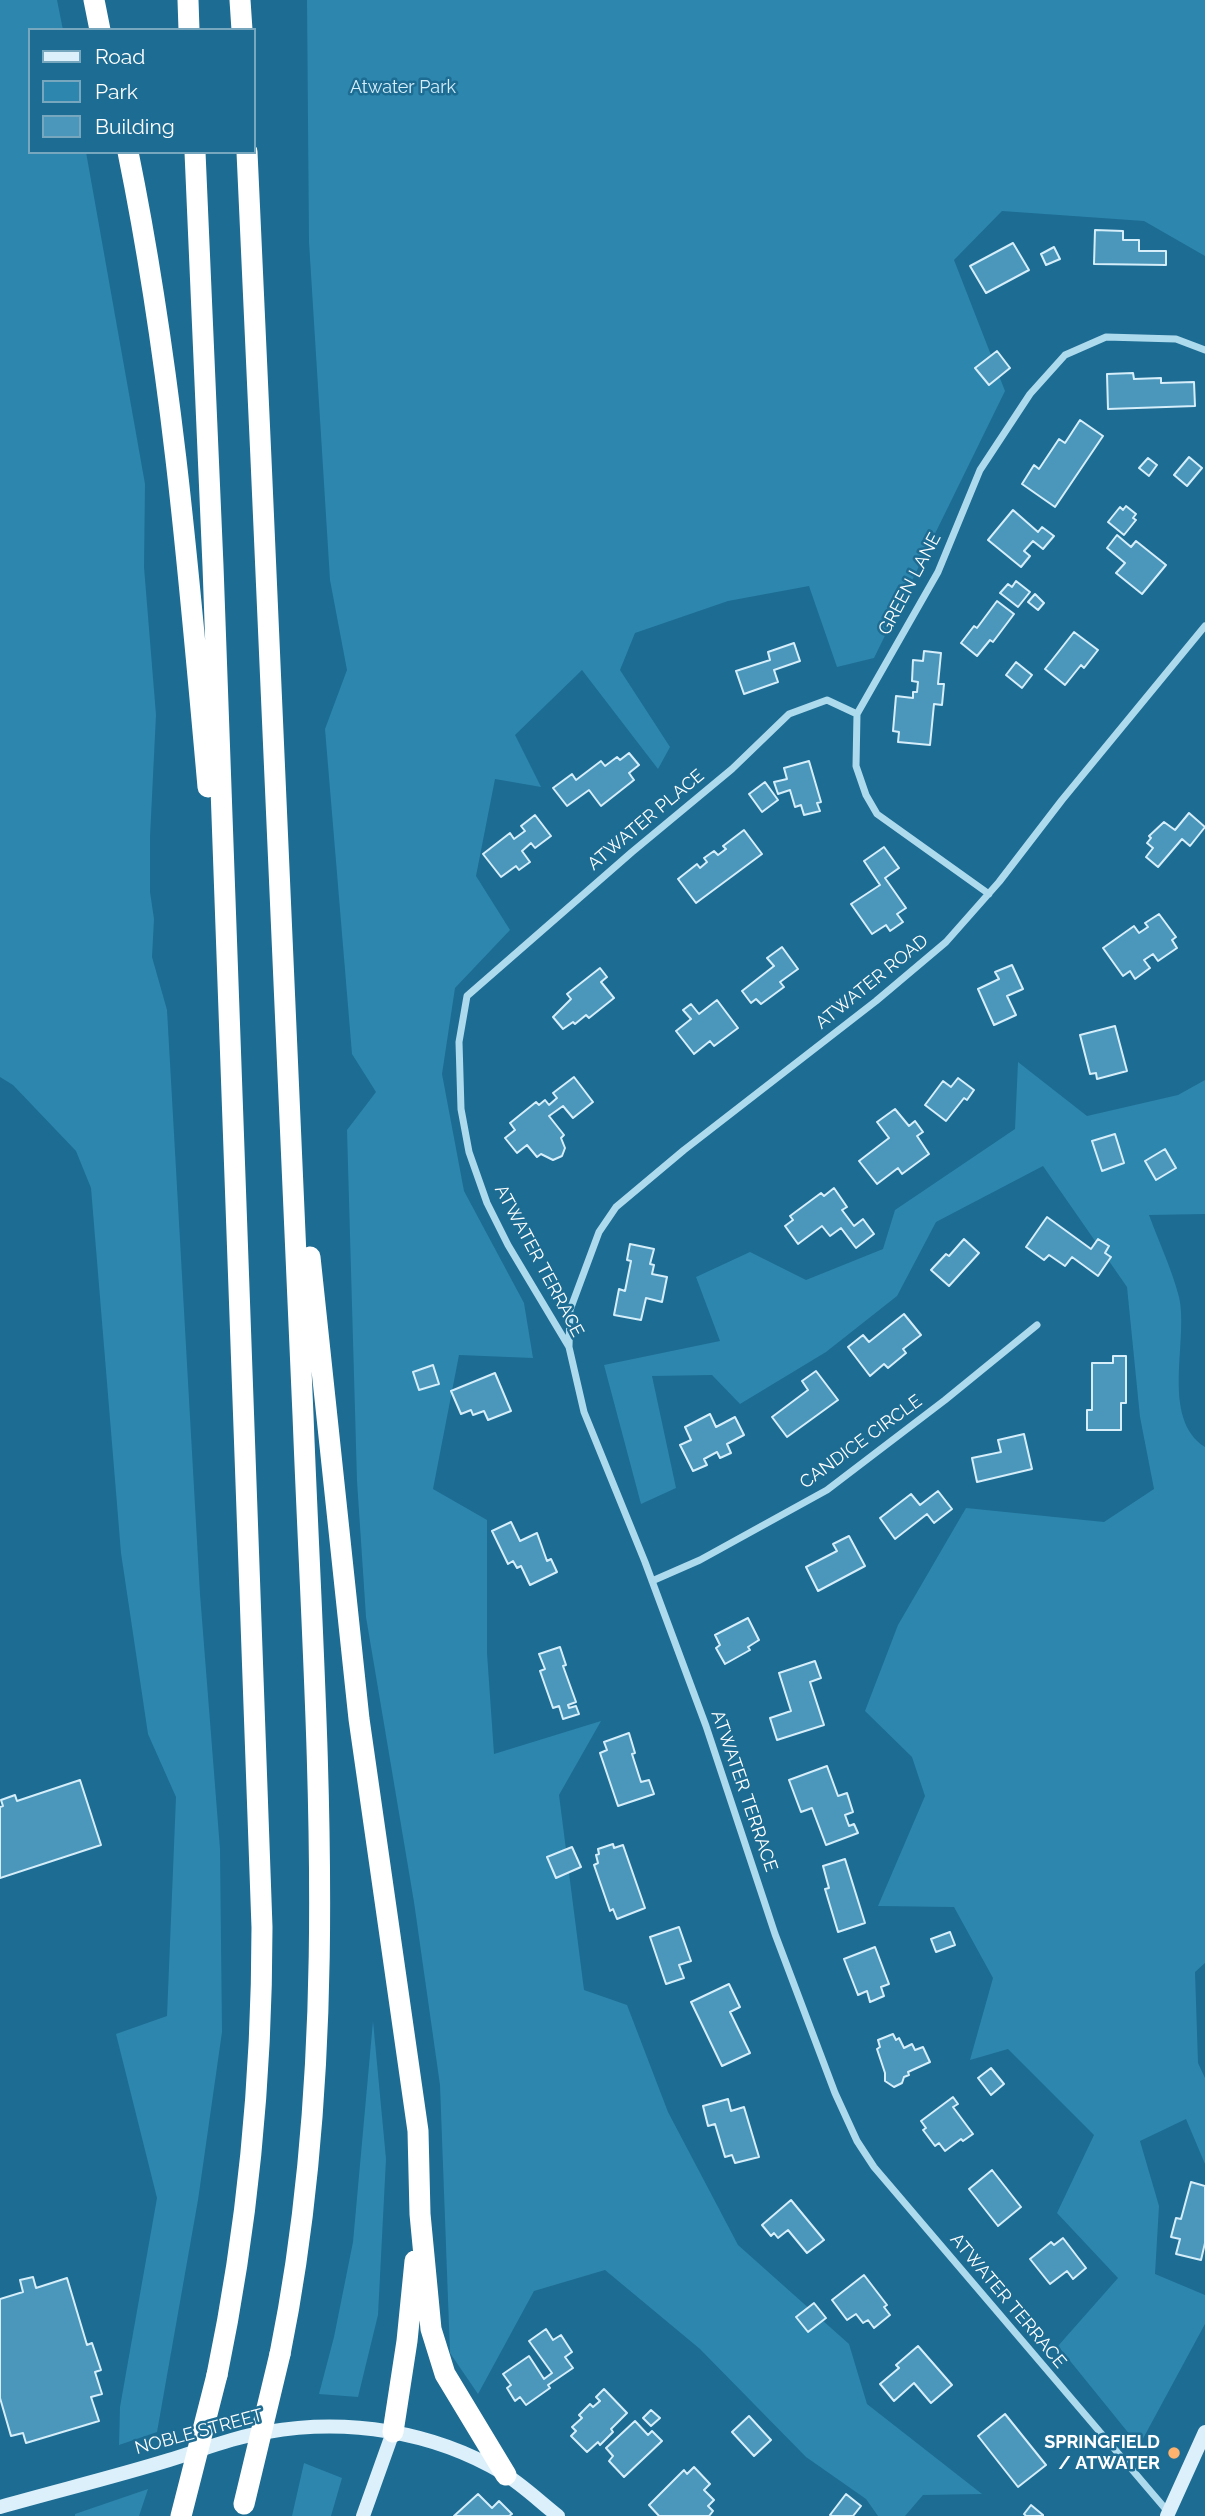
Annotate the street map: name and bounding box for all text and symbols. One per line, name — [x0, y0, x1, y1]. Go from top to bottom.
legend — [28, 28, 256, 154]
text: Road — [95, 44, 145, 69]
park label: Atwater Park — [350, 77, 456, 99]
text: Park — [95, 79, 138, 104]
text: Building — [95, 114, 175, 139]
street label: GREEN LANE — [874, 529, 946, 639]
street label: ATWATER PLACE — [583, 765, 709, 875]
street label: ATWATER ROAD — [811, 930, 933, 1034]
street label: ATWATER TERRACE — [490, 1181, 588, 1341]
street label: CANDICE CIRCLE — [796, 1390, 926, 1494]
street label: ATWATER TERRACE — [706, 1707, 782, 1875]
street label: ATWATER TERRACE — [945, 2229, 1071, 2373]
street label: NOBLE STREET — [132, 2404, 266, 2460]
place label: SPRINGFIELD / ATWATER — [1044, 2432, 1160, 2474]
marker: SPRINGFIELD / ATWATER — [1166, 2445, 1182, 2461]

